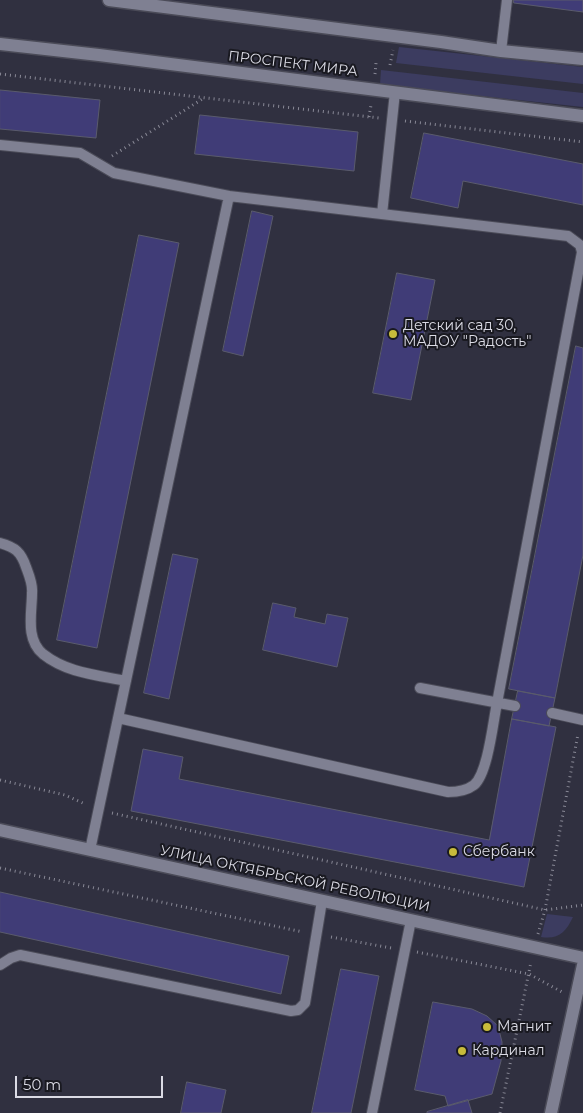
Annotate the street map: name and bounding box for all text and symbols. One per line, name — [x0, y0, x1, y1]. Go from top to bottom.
street label: ПРОСПЕКТ МИРА — [227, 48, 359, 80]
place label: Детский сад 30, МАДОУ "Радость" — [403, 318, 531, 351]
marker: Детский сад 30, МАДОУ "Радость" — [387, 328, 399, 340]
street label: УЛИЦА ОКТЯБРЬСКОЙ РЕВОЛЮЦИИ — [159, 842, 431, 916]
place label: Сбербанк — [463, 844, 535, 860]
marker: Сбербанк — [447, 846, 459, 858]
place label: Магнит — [497, 1019, 551, 1035]
marker: Магнит — [481, 1021, 493, 1033]
place label: Кардинал — [472, 1043, 545, 1059]
marker: Кардинал — [456, 1045, 468, 1057]
scale bar — [18, 1066, 165, 1098]
text: 50 m — [23, 1075, 61, 1094]

